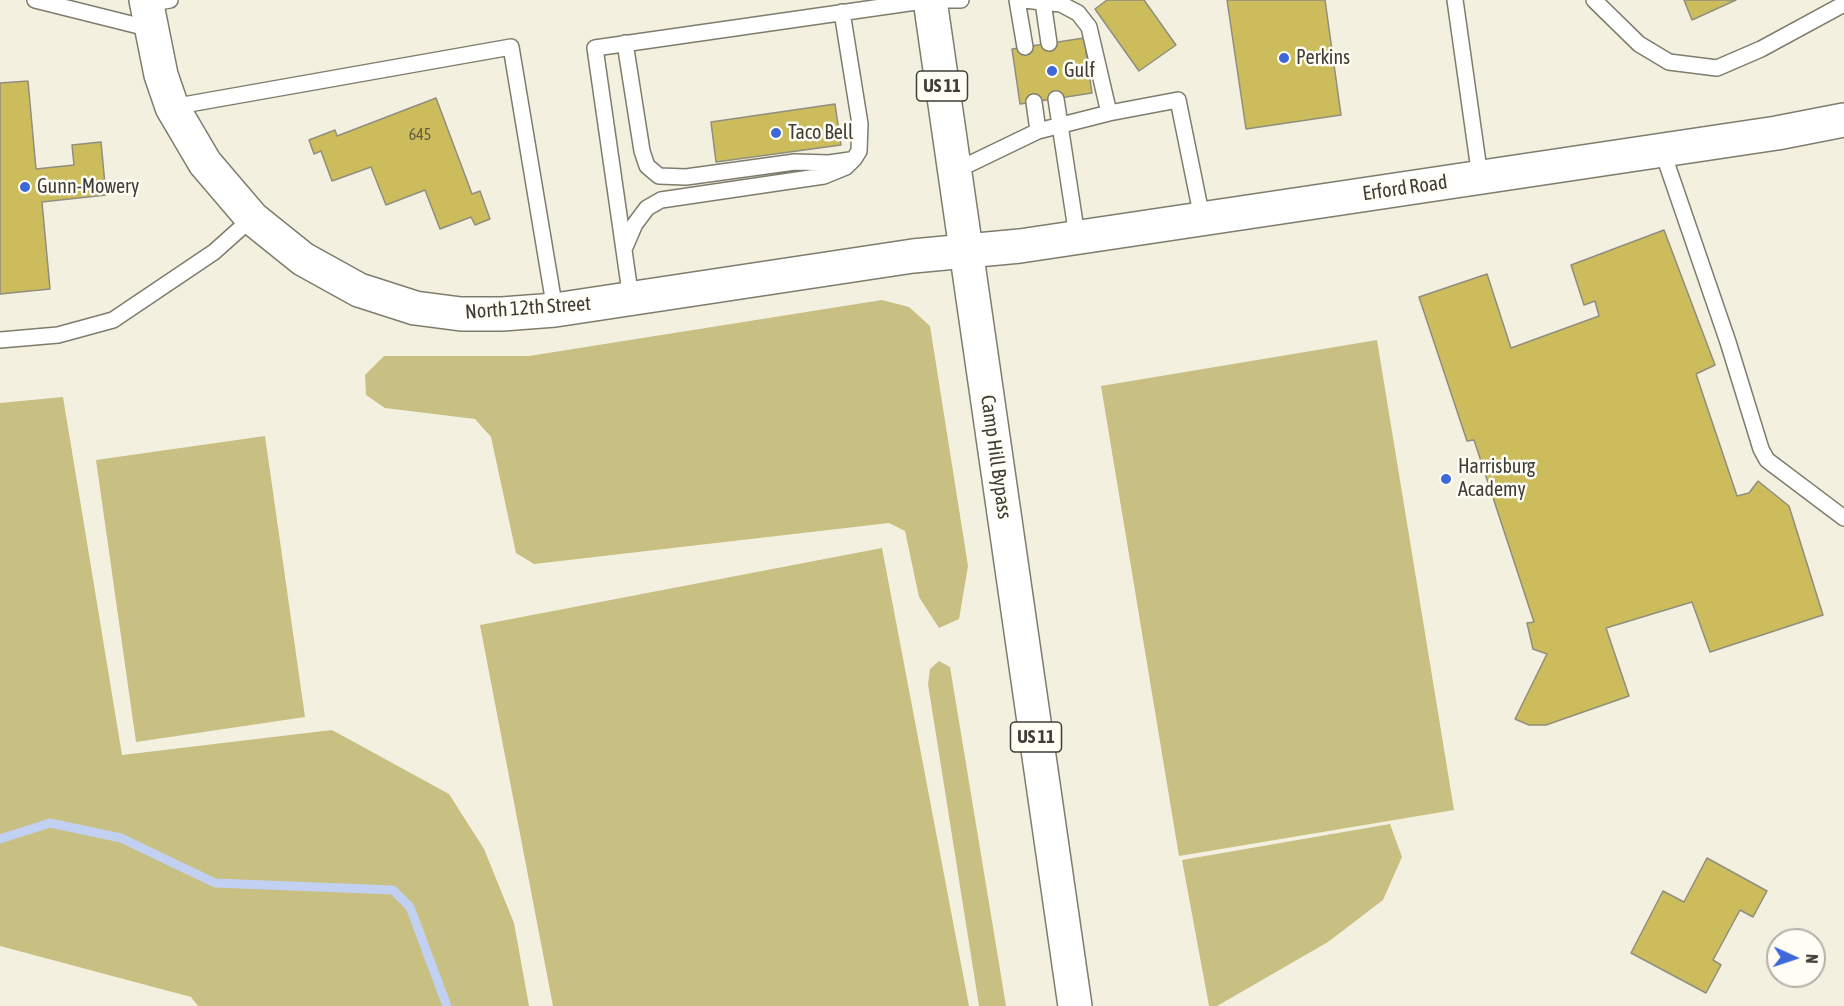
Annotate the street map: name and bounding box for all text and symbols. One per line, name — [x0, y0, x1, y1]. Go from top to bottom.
place label: Perkins — [1296, 46, 1350, 70]
marker: Perkins — [1277, 51, 1291, 65]
place label: Gulf — [1064, 59, 1095, 83]
marker: Gulf — [1045, 64, 1059, 78]
road number: US 11 — [916, 71, 968, 101]
place label: Taco Bell — [788, 121, 853, 145]
house number: 645 — [409, 125, 431, 145]
marker: Taco Bell — [769, 126, 783, 140]
street label: Erford Road — [1361, 170, 1449, 206]
place label: Gunn-Mowery — [37, 175, 139, 199]
marker: Gunn-Mowery — [18, 180, 32, 194]
street label: North 12th Street — [464, 292, 592, 324]
street label: Camp Hill Bypass — [975, 393, 1017, 521]
place label: Harrisburg Academy — [1458, 455, 1535, 502]
marker: Harrisburg Academy — [1439, 472, 1453, 486]
road number: US 11 — [1010, 722, 1062, 752]
north arrow — [1766, 928, 1826, 988]
text: N — [1803, 954, 1821, 964]

